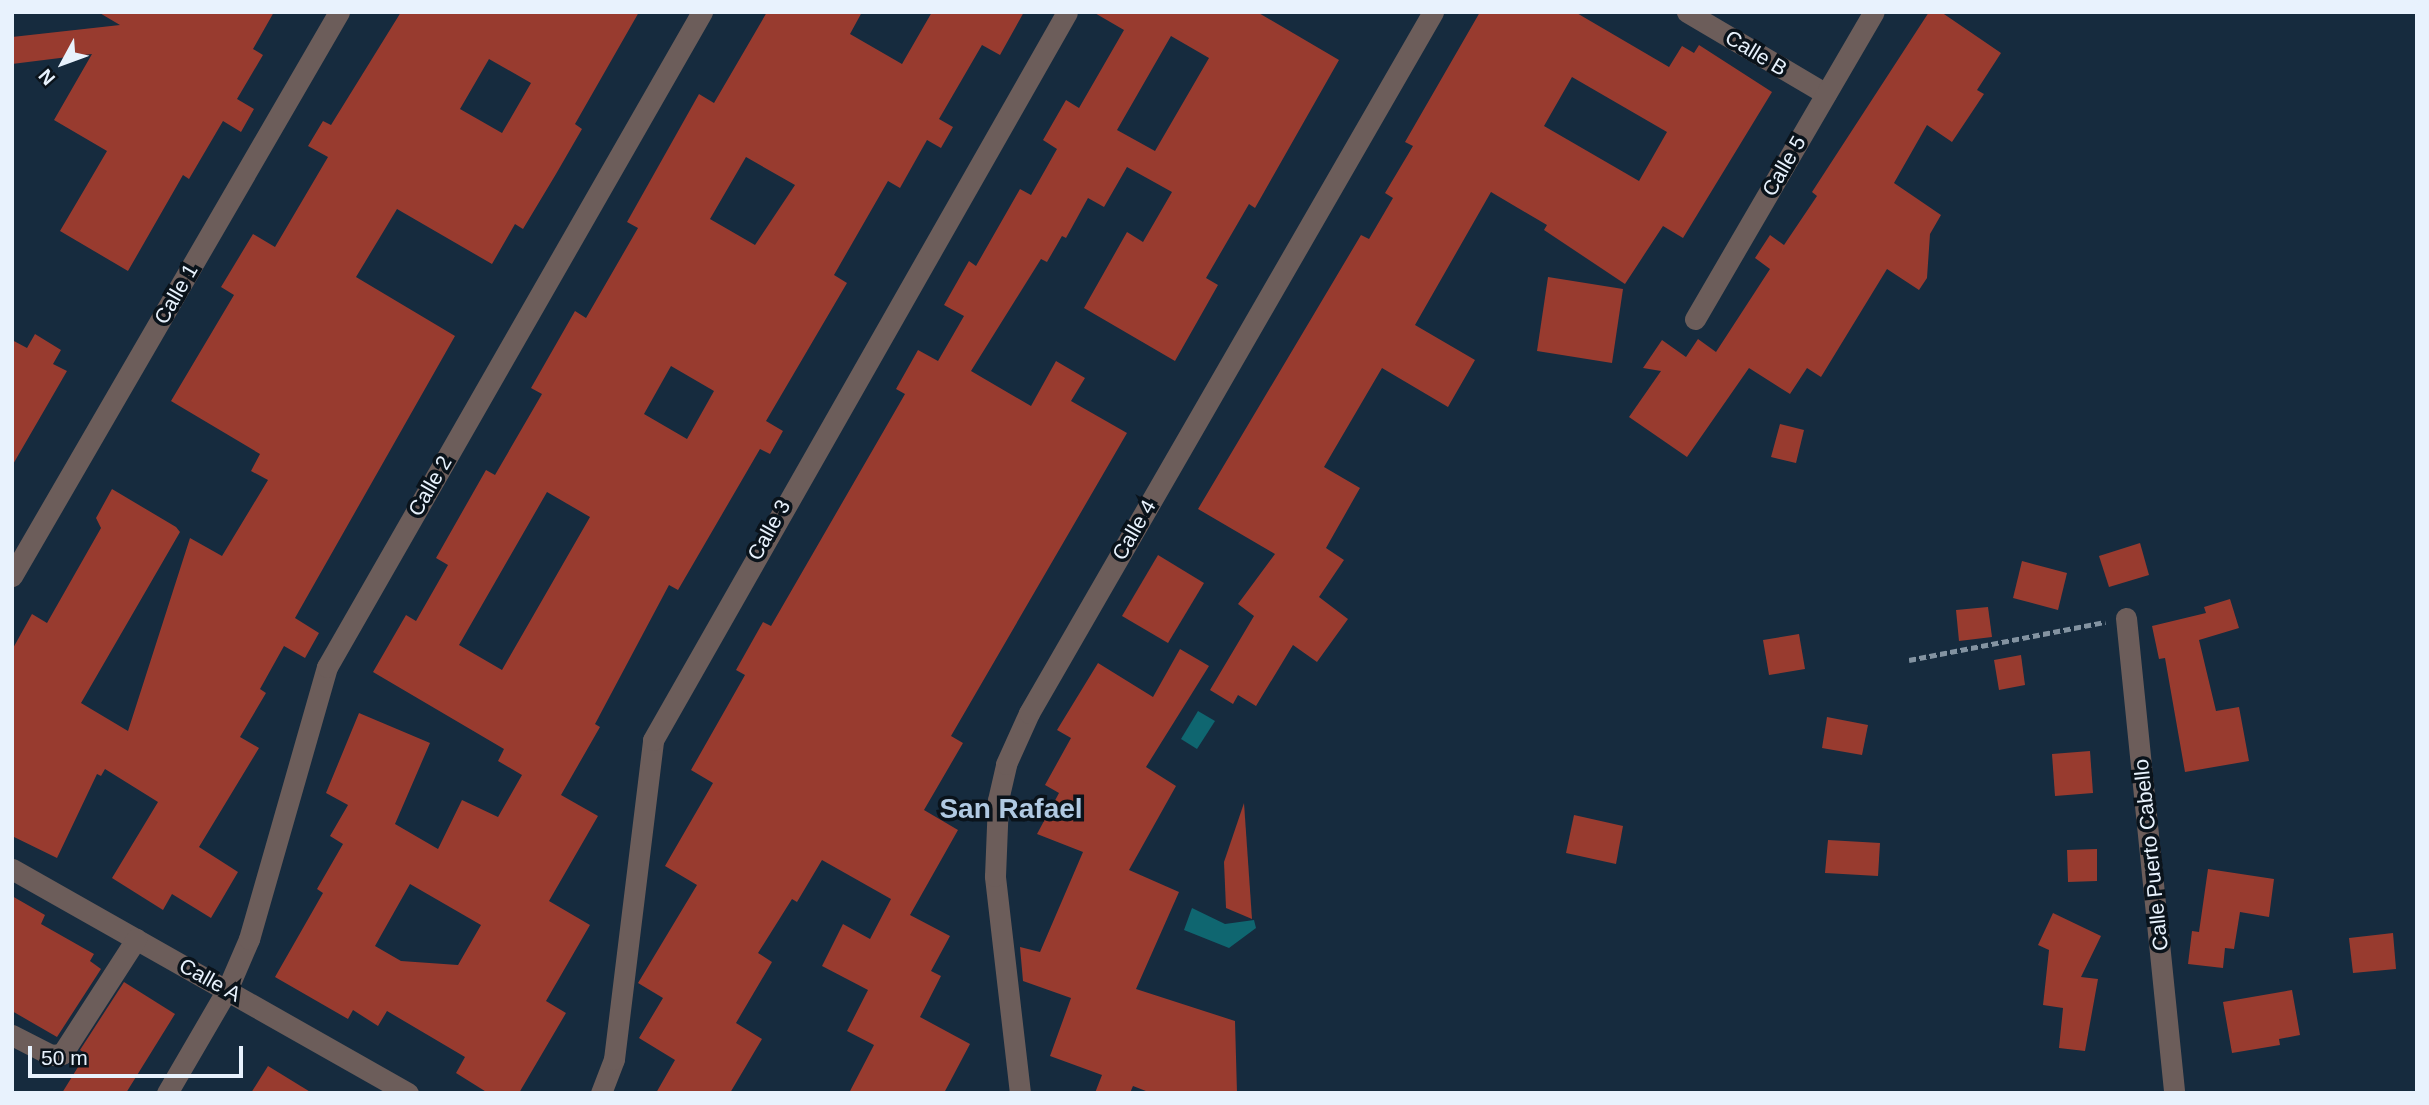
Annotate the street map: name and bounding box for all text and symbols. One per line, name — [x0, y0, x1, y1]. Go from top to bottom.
street label: Calle B — [1720, 25, 1792, 81]
north arrow — [28, 28, 98, 98]
text: N — [34, 65, 59, 89]
street label: Calle 5 — [1757, 131, 1811, 201]
street label: Calle 1 — [149, 259, 203, 329]
street label: Calle 2 — [403, 451, 457, 521]
street label: Calle 3 — [742, 495, 796, 565]
street label: Calle 4 — [1107, 495, 1161, 565]
street label: Calle Puerto Cabello — [2128, 758, 2174, 952]
district label: San Rafael — [939, 792, 1083, 826]
street label: Calle A — [174, 953, 246, 1007]
scale bar — [32, 1032, 247, 1076]
text: 50 m — [41, 1046, 88, 1069]

